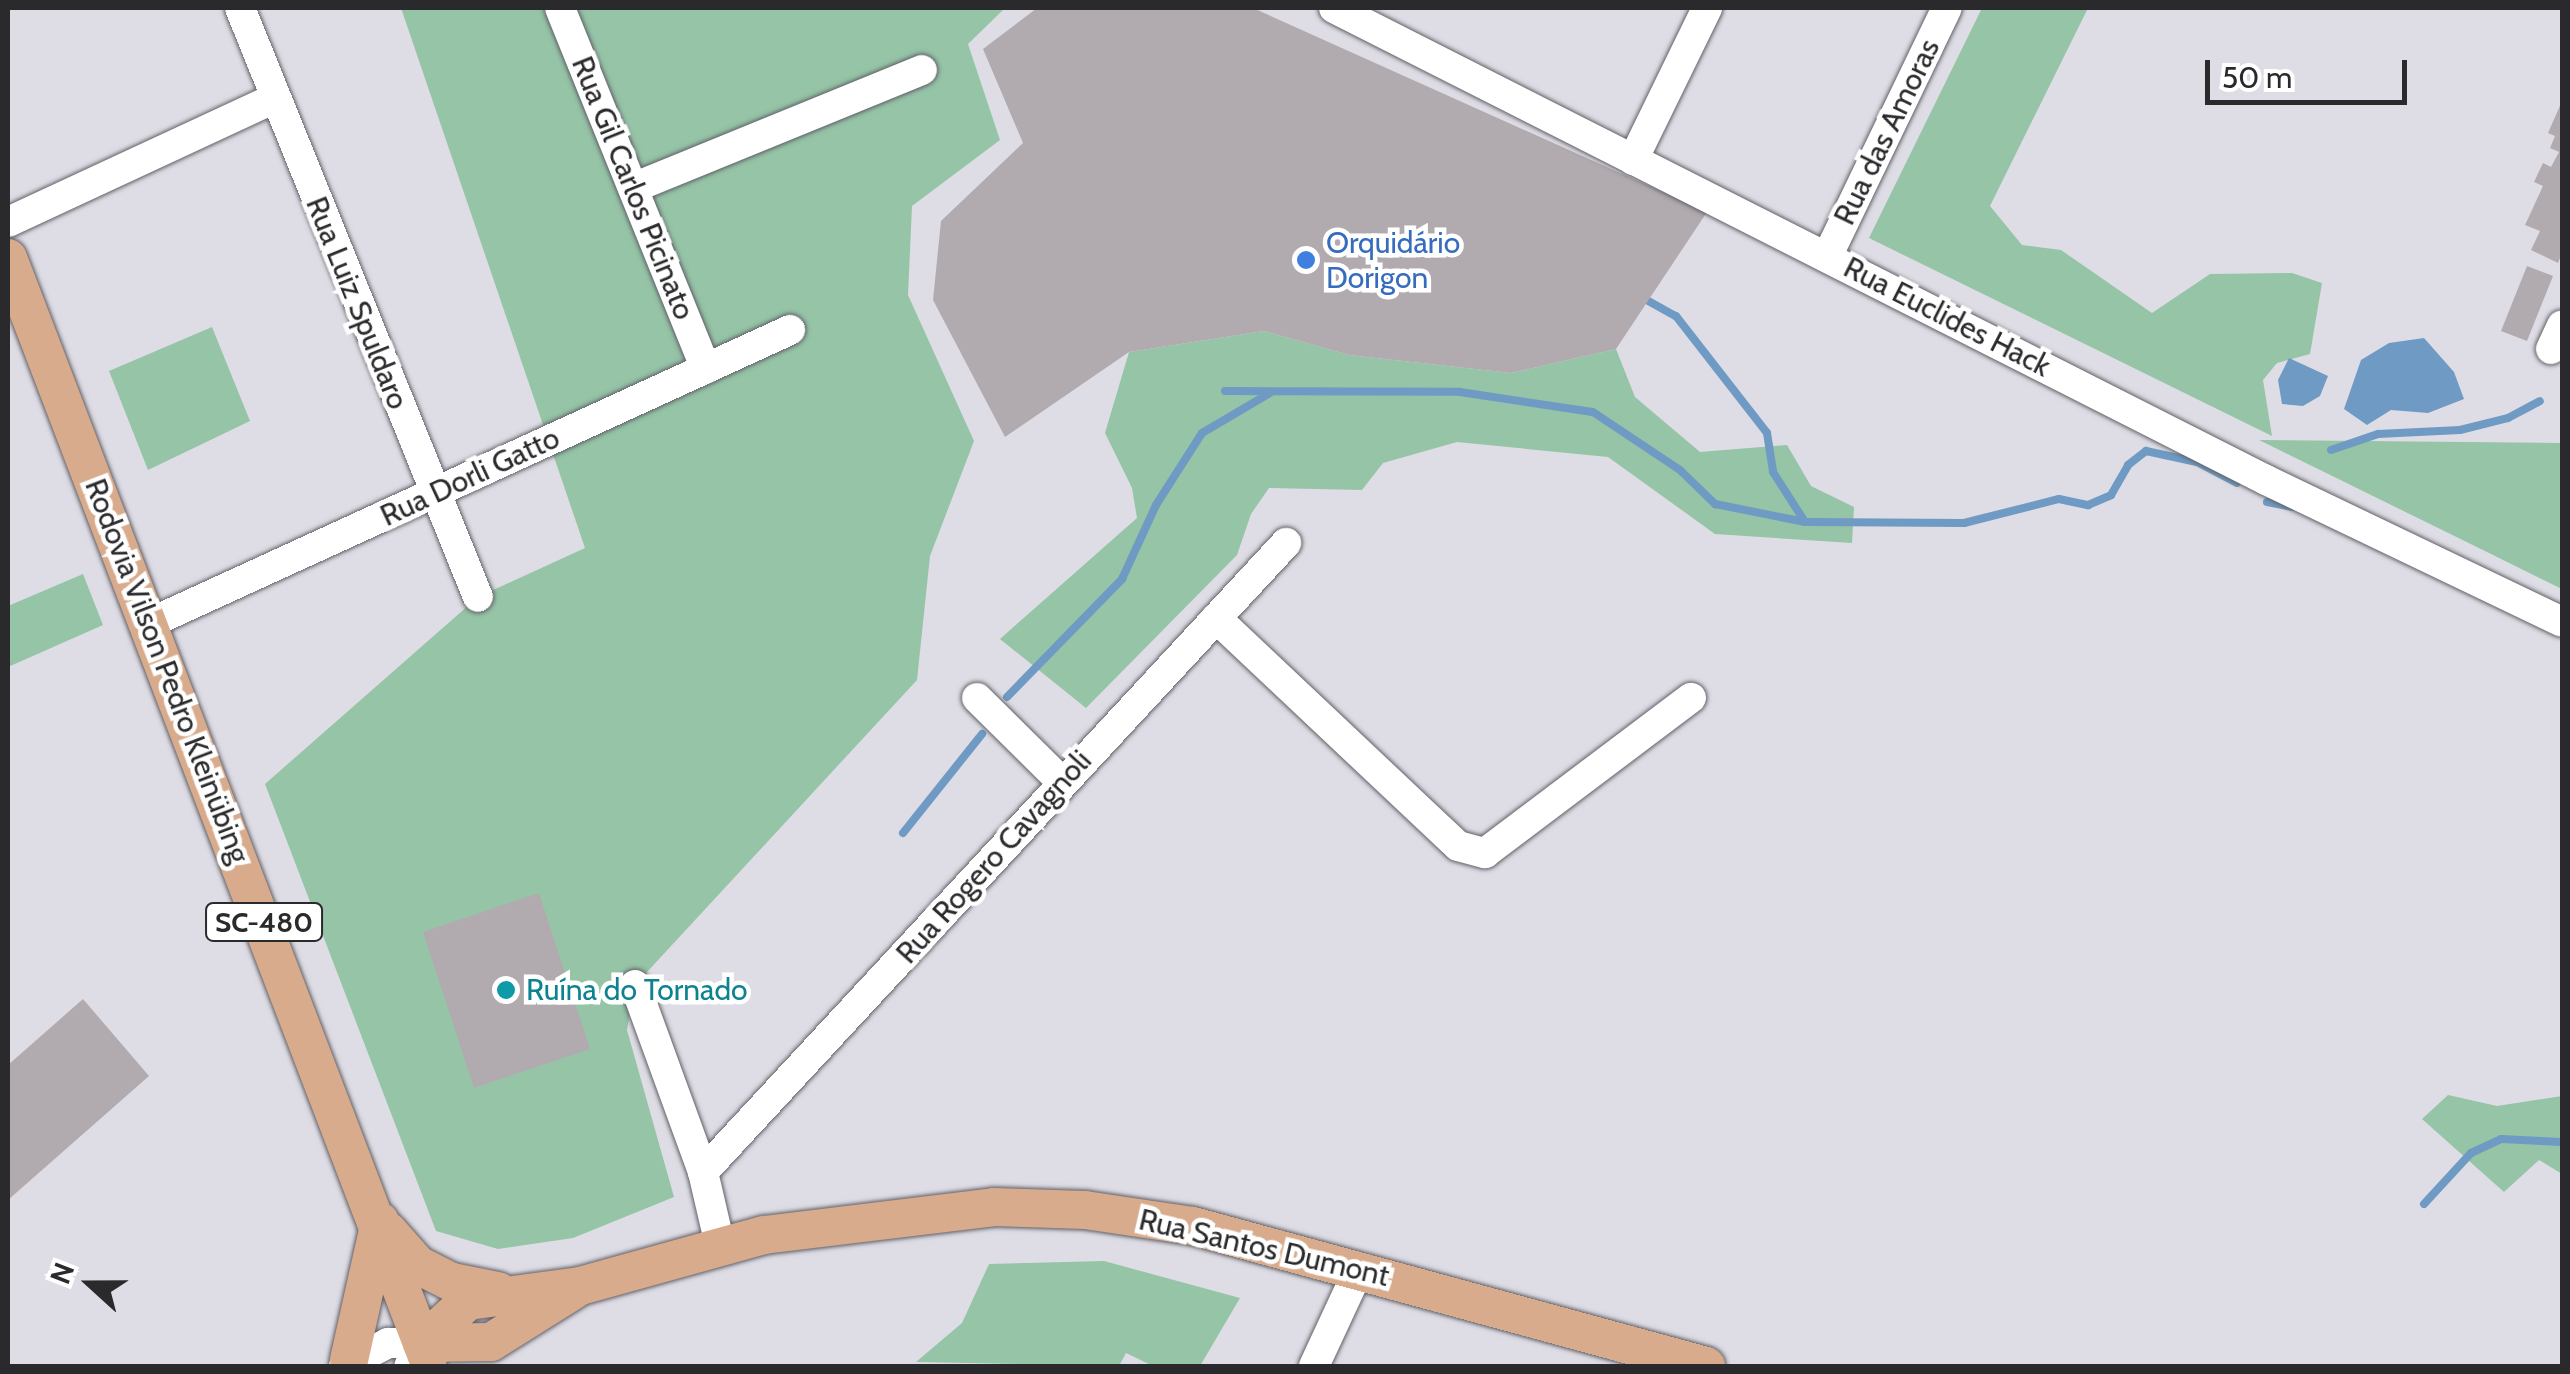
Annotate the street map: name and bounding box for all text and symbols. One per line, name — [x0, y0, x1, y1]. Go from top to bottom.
street label: Rua das Amoras — [1827, 33, 1947, 231]
scale bar — [2210, 40, 2412, 102]
street label: Rua Gil Carlos Picinato — [564, 51, 702, 325]
text: 50 m — [2222, 59, 2292, 96]
street label: Rua Luiz Spuldaro — [298, 192, 416, 414]
place label: Orquidário Dorigon — [1326, 225, 1460, 296]
marker: Orquidário Dorigon — [1295, 249, 1317, 271]
street label: Rua Euclides Hack — [1838, 249, 2056, 385]
street label: Rua Dorli Gatto — [375, 420, 565, 534]
street label: Rodovia Vilson Pedro Kleinübing — [77, 474, 257, 868]
street label: Rua Rogero Cavagnoli — [889, 743, 1099, 971]
road number: SC-480 — [204, 899, 324, 945]
place label: Ruína do Tornado — [526, 972, 748, 1008]
marker: Ruína do Tornado — [495, 979, 517, 1001]
street label: Rua Santos Dumont — [1135, 1202, 1393, 1294]
north arrow — [40, 1234, 140, 1334]
text: N — [43, 1258, 81, 1289]

